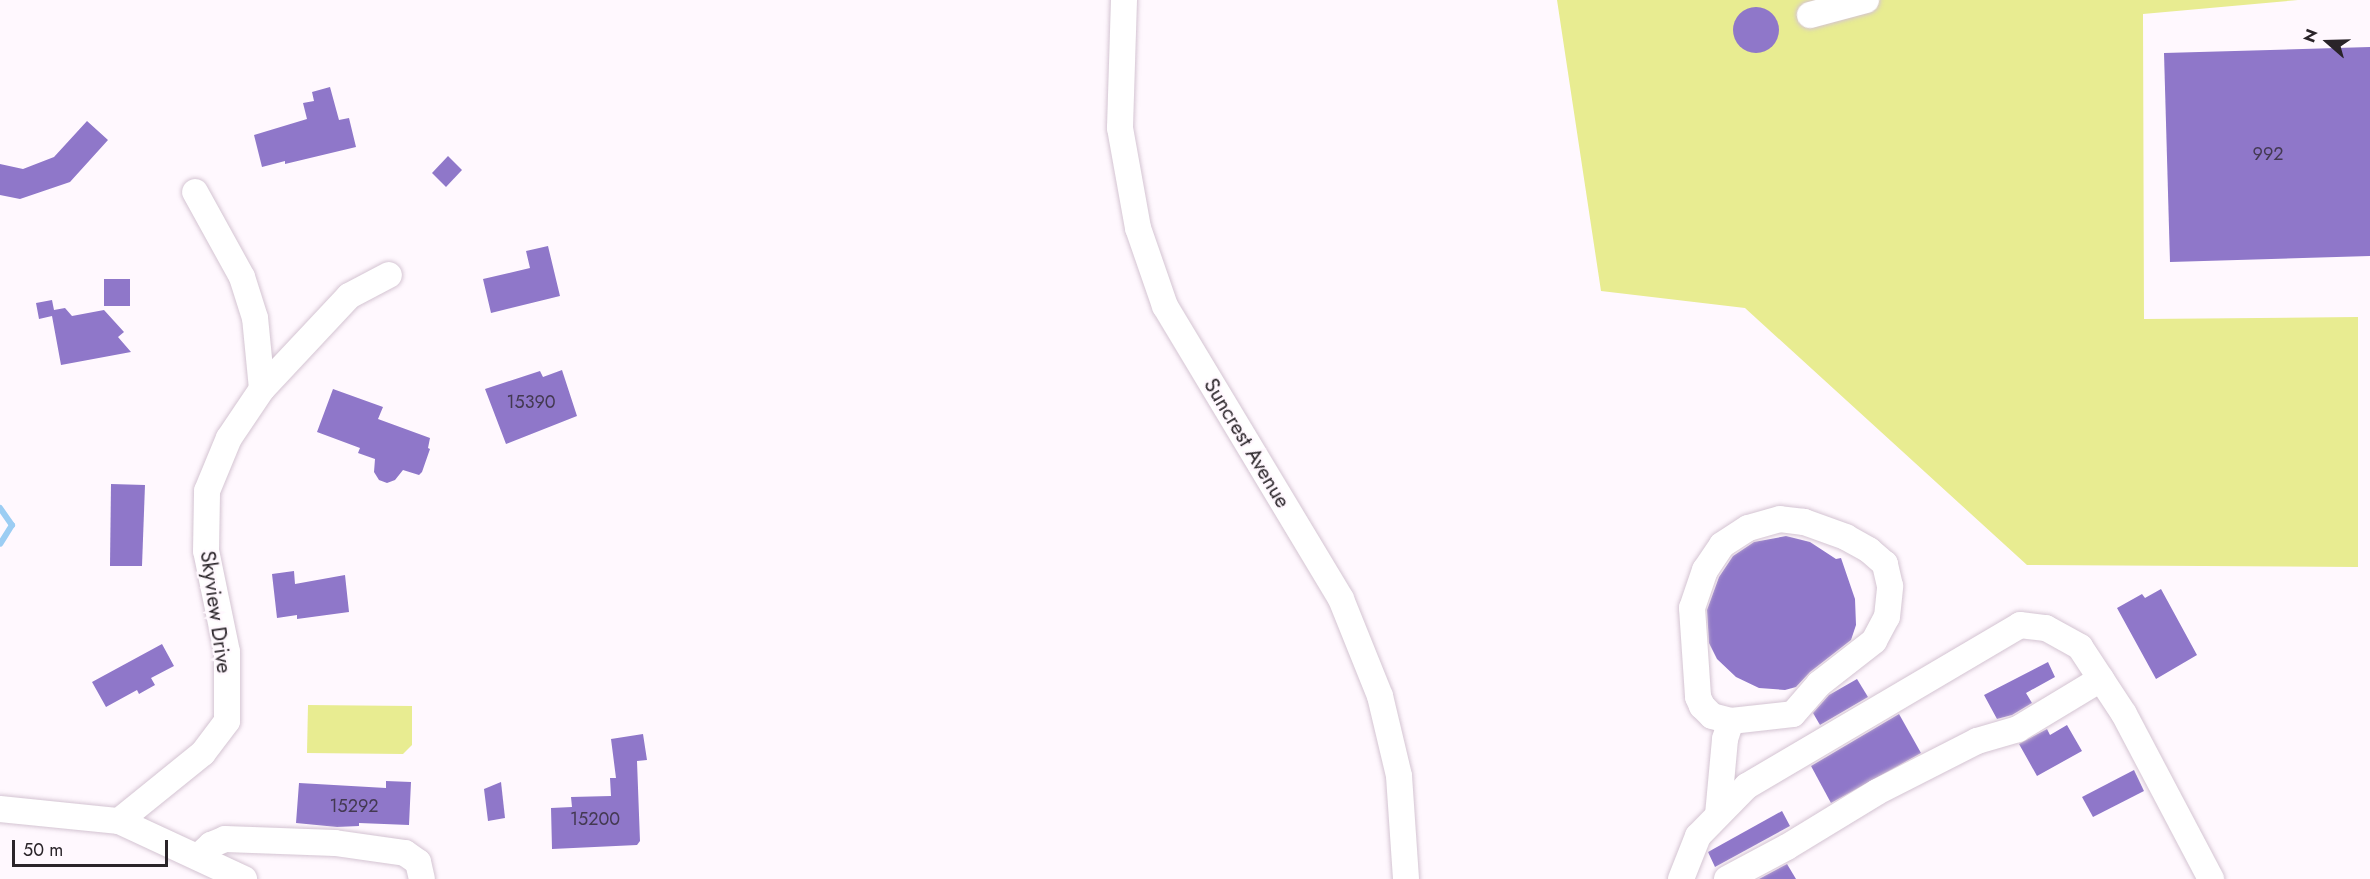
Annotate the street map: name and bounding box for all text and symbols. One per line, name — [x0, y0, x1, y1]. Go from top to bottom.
north arrow — [2298, 12, 2358, 72]
text: N — [2298, 26, 2324, 46]
house number: 992 — [2253, 143, 2283, 165]
street label: Suncrest Avenue — [1198, 374, 1296, 512]
house number: 15390 — [506, 391, 556, 413]
street label: Skyview Drive — [195, 549, 237, 675]
house number: 15292 — [329, 795, 379, 817]
house number: 15200 — [570, 808, 620, 830]
scale bar — [15, 828, 171, 866]
text: 50 m — [23, 837, 63, 863]

